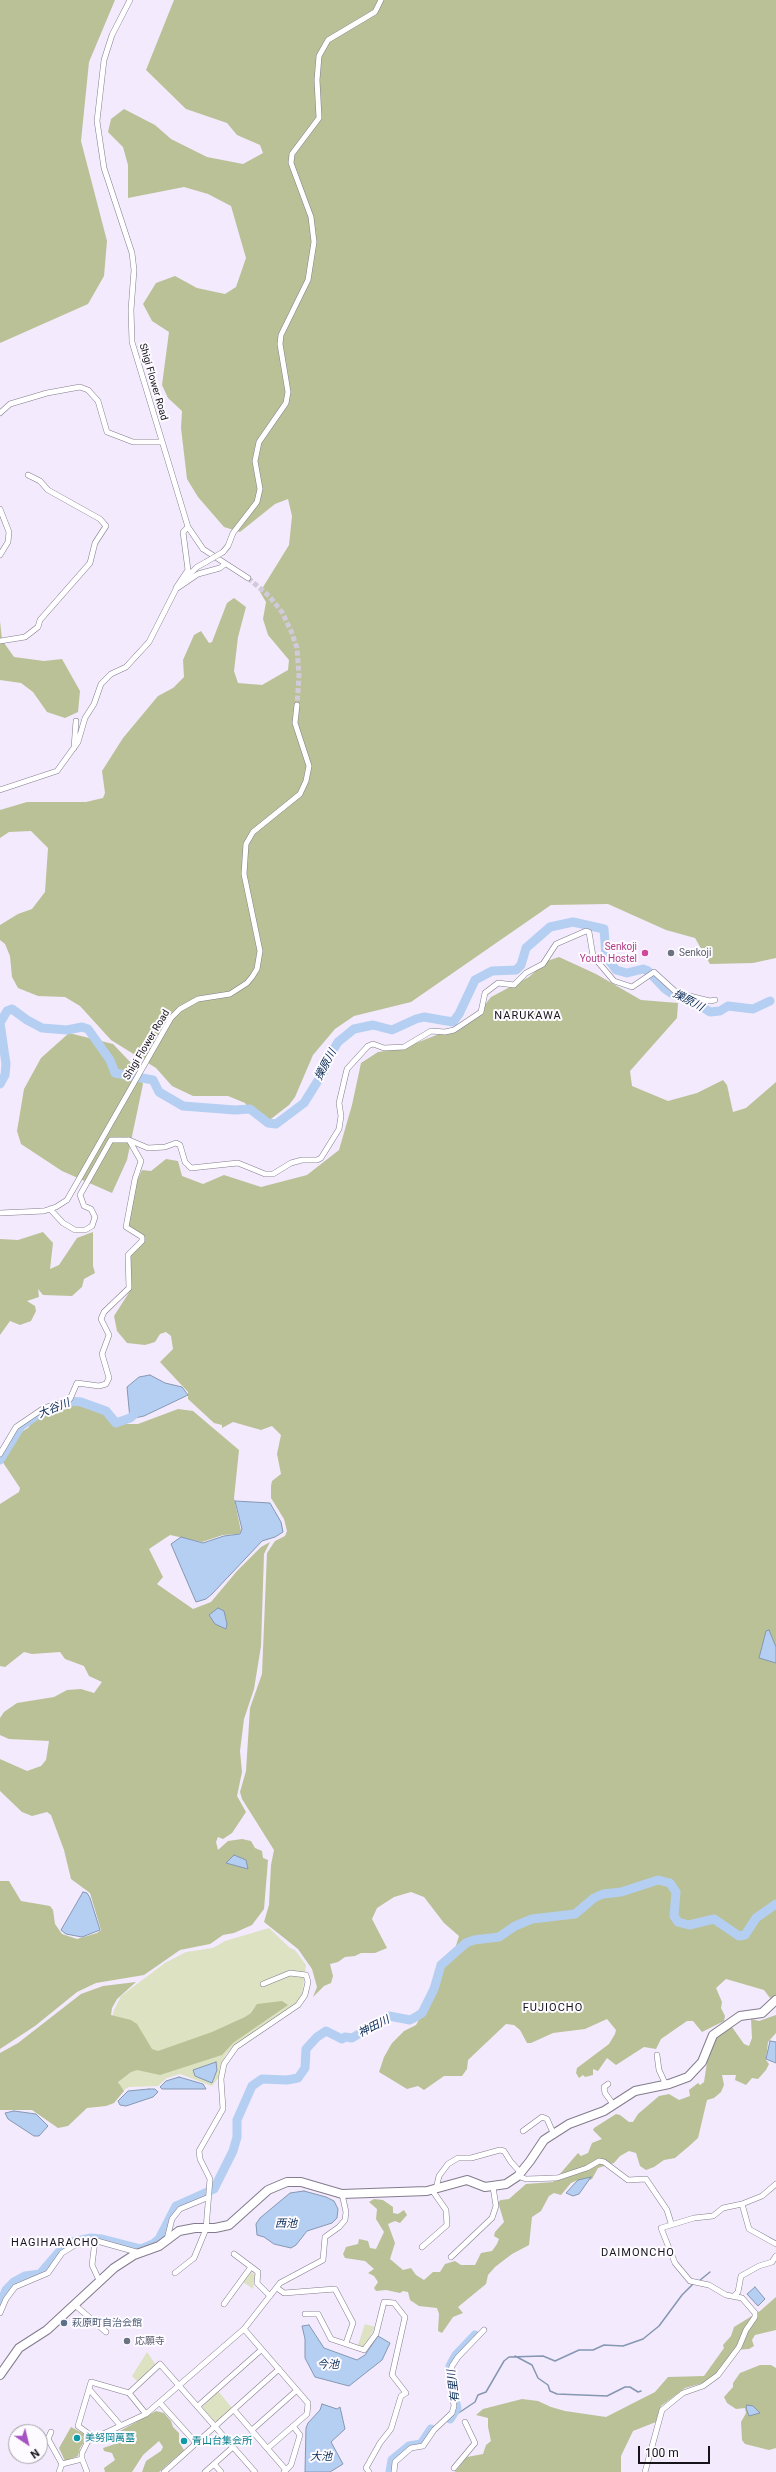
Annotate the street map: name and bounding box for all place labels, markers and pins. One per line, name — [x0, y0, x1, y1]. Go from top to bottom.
place label: Senkoji Youth Hostel — [580, 941, 637, 964]
place label: Senkoji — [679, 947, 711, 959]
marker: Senkoji Youth Hostel — [640, 948, 650, 958]
marker: Senkoji — [666, 948, 676, 958]
place label: 萩原町自治会館 — [72, 2317, 142, 2329]
marker: 萩原町自治会館 — [59, 2318, 69, 2328]
place label: 応願寺 — [135, 2335, 165, 2347]
marker: 応願寺 — [122, 2336, 132, 2346]
place label: 美努岡萬墓 — [85, 2432, 135, 2444]
marker: 美努岡萬墓 — [72, 2433, 82, 2443]
place label: 青山台集会所 — [192, 2435, 252, 2447]
marker: 青山台集会所 — [179, 2436, 189, 2446]

